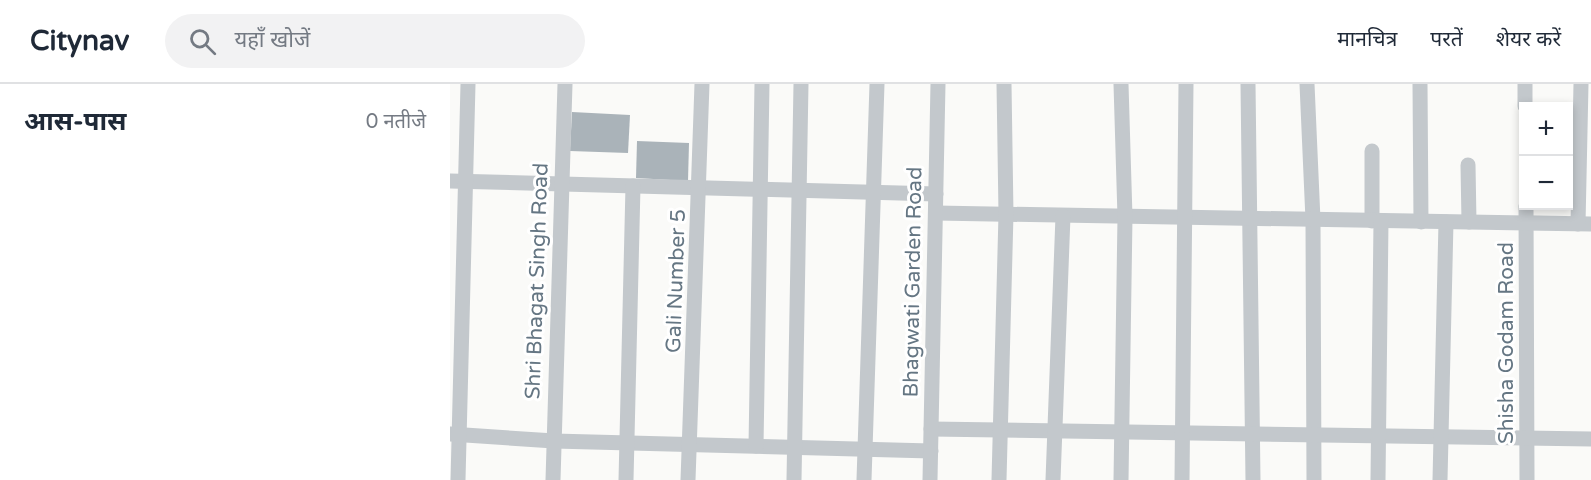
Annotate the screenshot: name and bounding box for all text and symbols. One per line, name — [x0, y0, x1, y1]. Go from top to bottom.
search box — [165, 14, 585, 68]
text: Citynav — [30, 24, 129, 58]
icon: search — [186, 25, 219, 58]
text: यहाँ खोजें — [234, 27, 310, 53]
text: मानचित्र — [1337, 27, 1397, 52]
text: परतें — [1430, 27, 1463, 52]
text: शेयर करें — [1496, 27, 1561, 52]
map controls — [1519, 102, 1573, 210]
button: + — [1519, 102, 1573, 156]
text: आस-पास — [24, 106, 126, 137]
text: 0 नतीजे — [366, 110, 426, 134]
button: − — [1519, 156, 1573, 210]
street label: Shri Bhagat Singh Road — [520, 162, 554, 400]
street label: Bhagwati Garden Road — [898, 166, 928, 398]
street label: Gali Number 5 — [661, 209, 691, 353]
street label: Shisha Godam Road — [1494, 242, 1519, 444]

